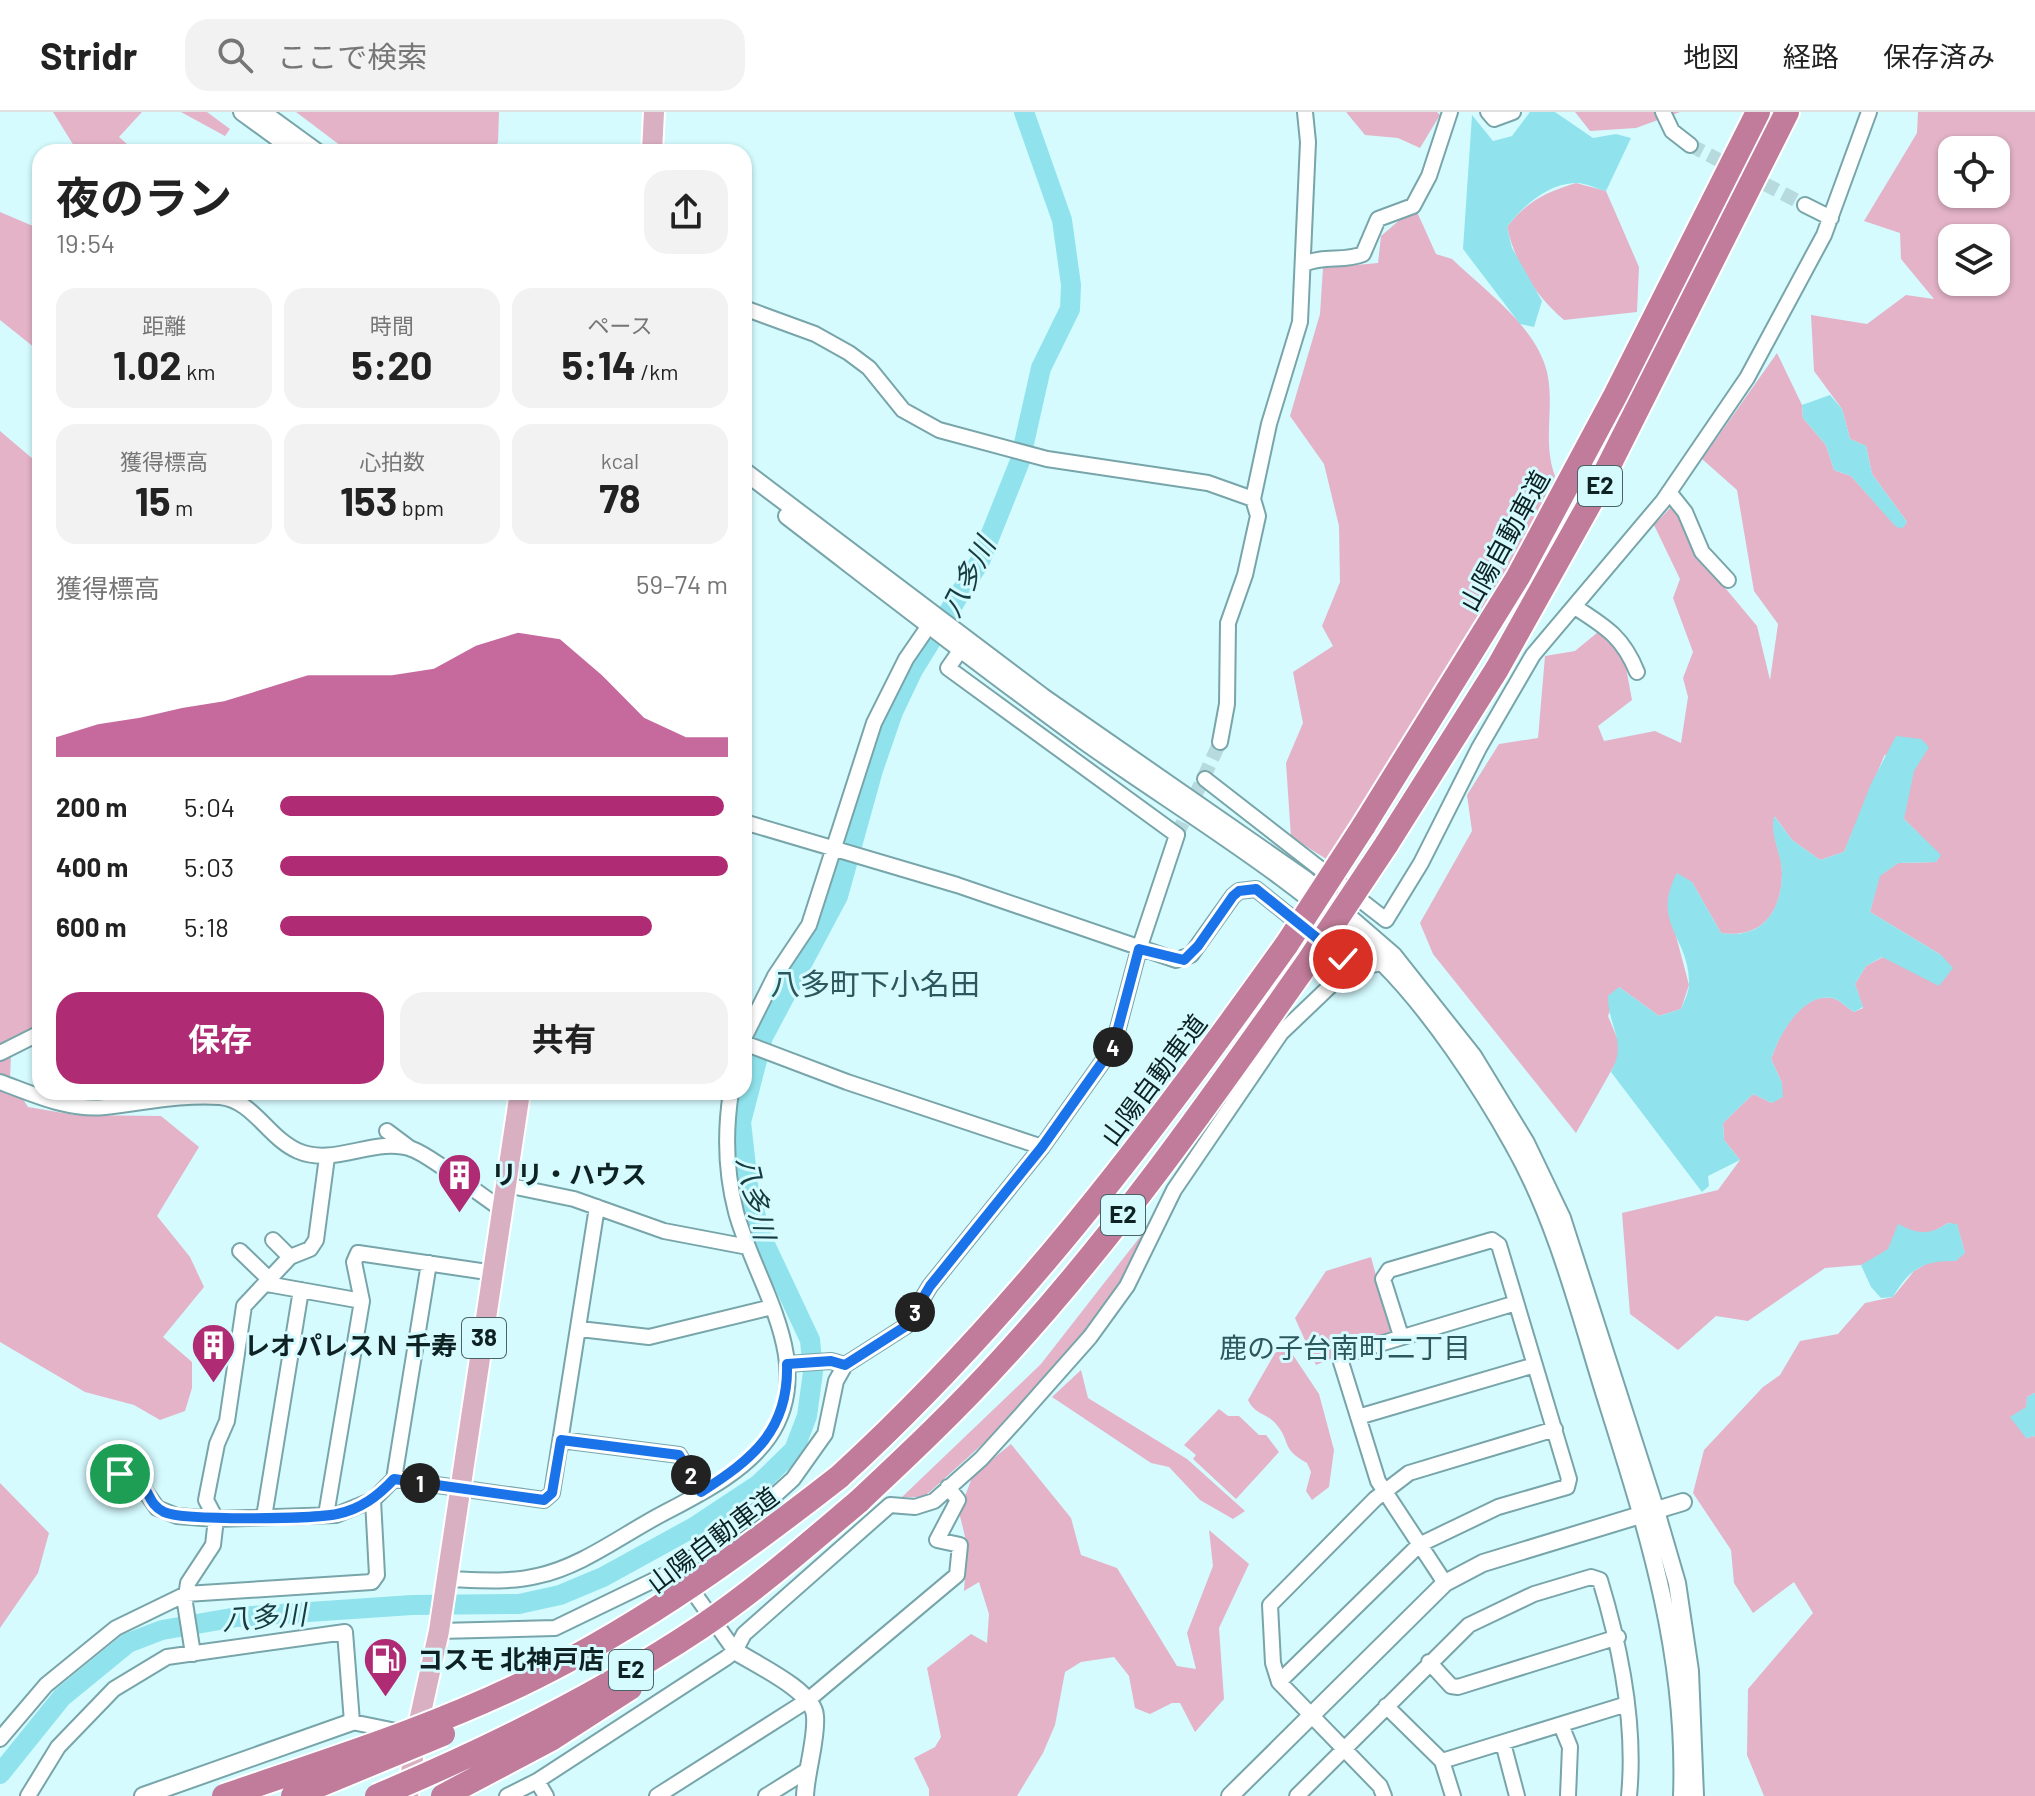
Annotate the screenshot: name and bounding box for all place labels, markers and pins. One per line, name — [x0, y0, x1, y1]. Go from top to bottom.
pin — [1309, 925, 1377, 993]
pin: 4 — [1093, 1027, 1133, 1067]
building icon: リリ・ハウス — [436, 1151, 484, 1214]
place label: リリ・ハウス — [491, 1158, 647, 1189]
pin: 3 — [895, 1292, 935, 1332]
building icon: レオパレスＮ 千寿 — [189, 1322, 237, 1385]
place label: レオパレスＮ 千寿 — [244, 1329, 457, 1360]
pin — [86, 1440, 154, 1508]
pin: 2 — [671, 1455, 711, 1495]
pin: 1 — [400, 1463, 440, 1503]
fuel station icon: コスモ 北神戸店 — [362, 1636, 410, 1699]
place label: コスモ 北神戸店 — [417, 1643, 604, 1674]

